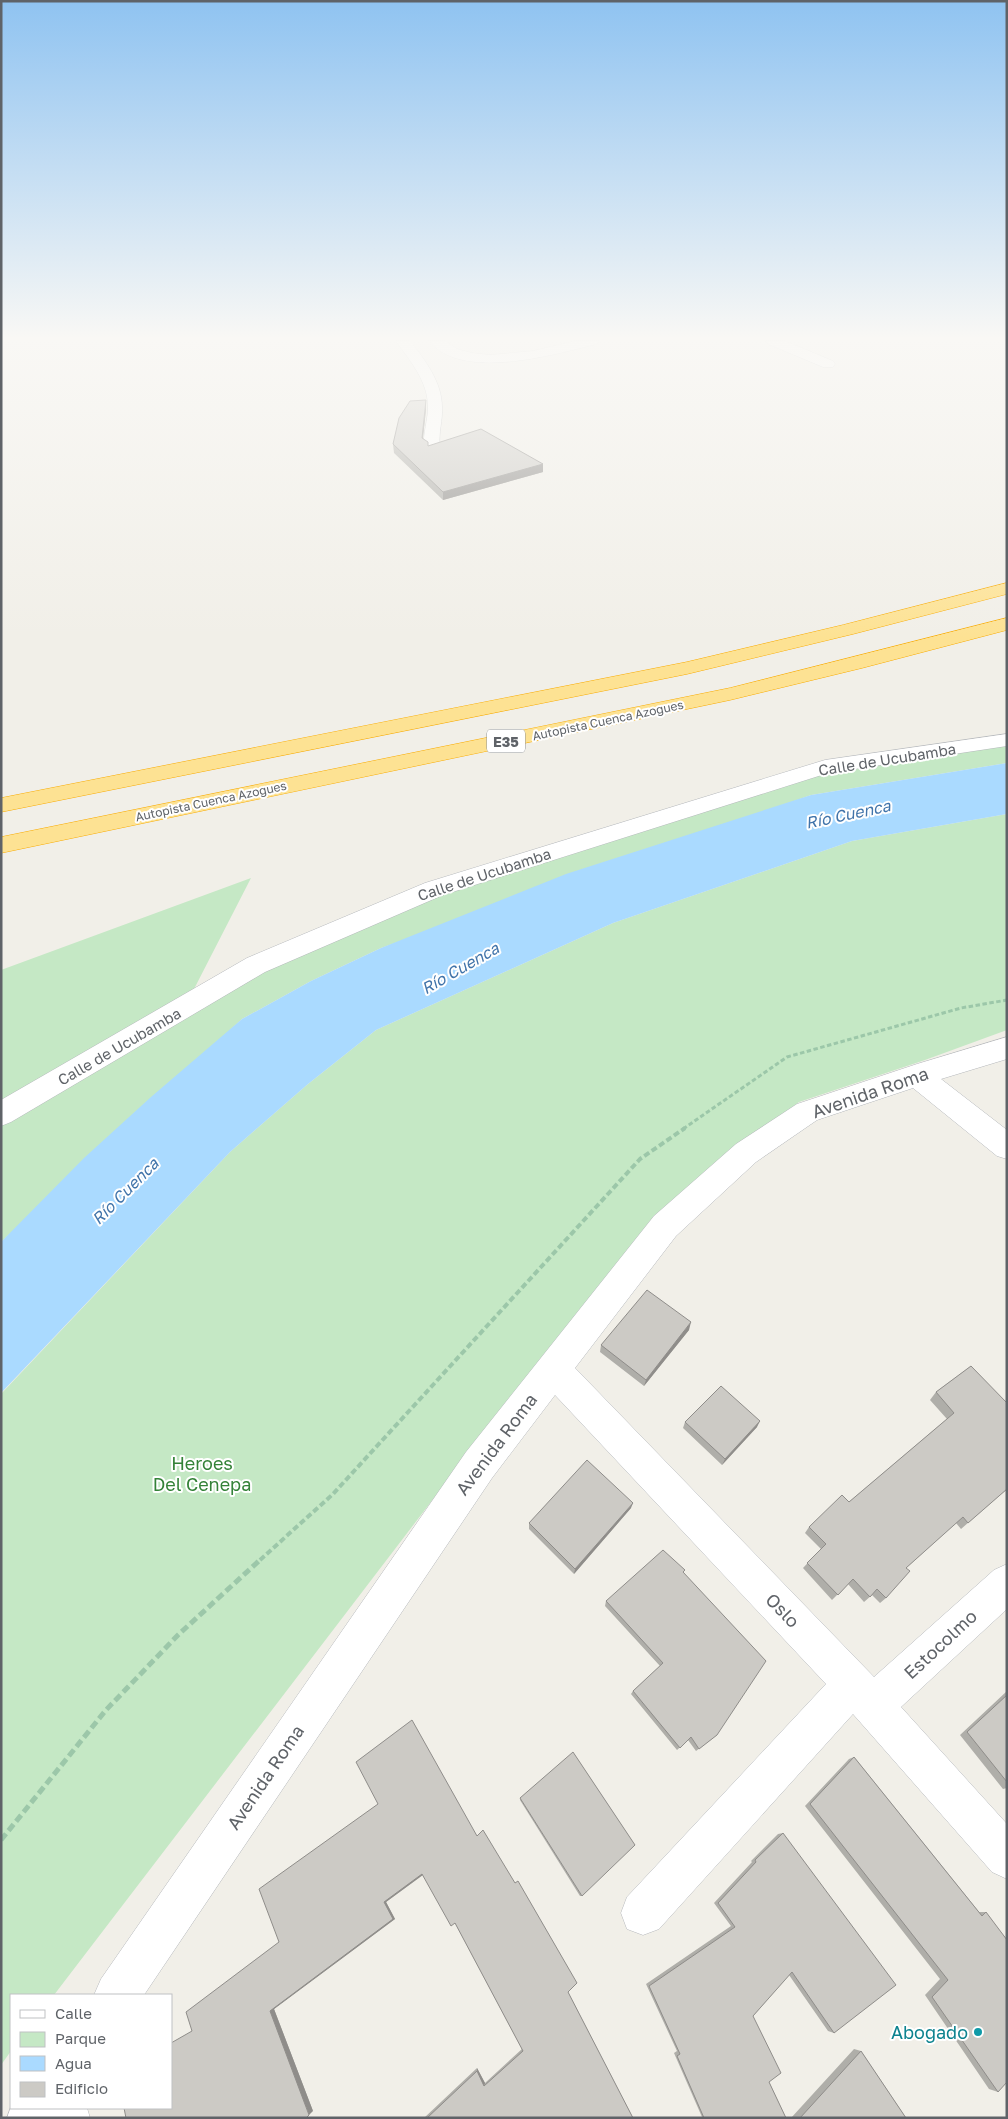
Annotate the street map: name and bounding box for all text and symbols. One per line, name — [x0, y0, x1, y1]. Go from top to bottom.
street label: Autopista Cuenca Azogues — [531, 697, 685, 743]
road number: E35 — [487, 729, 525, 752]
street label: Calle de Ucubamba — [817, 739, 957, 779]
street label: Autopista Cuenca Azogues — [134, 778, 288, 824]
water label: Río Cuenca — [804, 795, 893, 833]
street label: Calle de Ucubamba — [415, 844, 553, 904]
water label: Río Cuenca — [418, 937, 503, 998]
street label: Calle de Ucubamba — [54, 1003, 184, 1089]
street label: Avenida Roma — [809, 1062, 931, 1122]
water label: Río Cuenca — [87, 1153, 163, 1229]
street label: Avenida Roma — [451, 1389, 541, 1499]
park label: Heroes Del Cenepa — [153, 1452, 251, 1495]
street label: Oslo — [761, 1588, 805, 1632]
street label: Estocolmo — [899, 1605, 981, 1683]
street label: Avenida Roma — [222, 1720, 308, 1834]
legend — [10, 1994, 172, 2109]
text: Calle — [55, 2004, 92, 2022]
place label: Abogado — [891, 2021, 968, 2043]
marker: Abogado — [972, 2026, 984, 2038]
text: Parque — [55, 2029, 106, 2047]
text: Agua — [55, 2054, 92, 2072]
text: Edificio — [55, 2079, 108, 2097]

